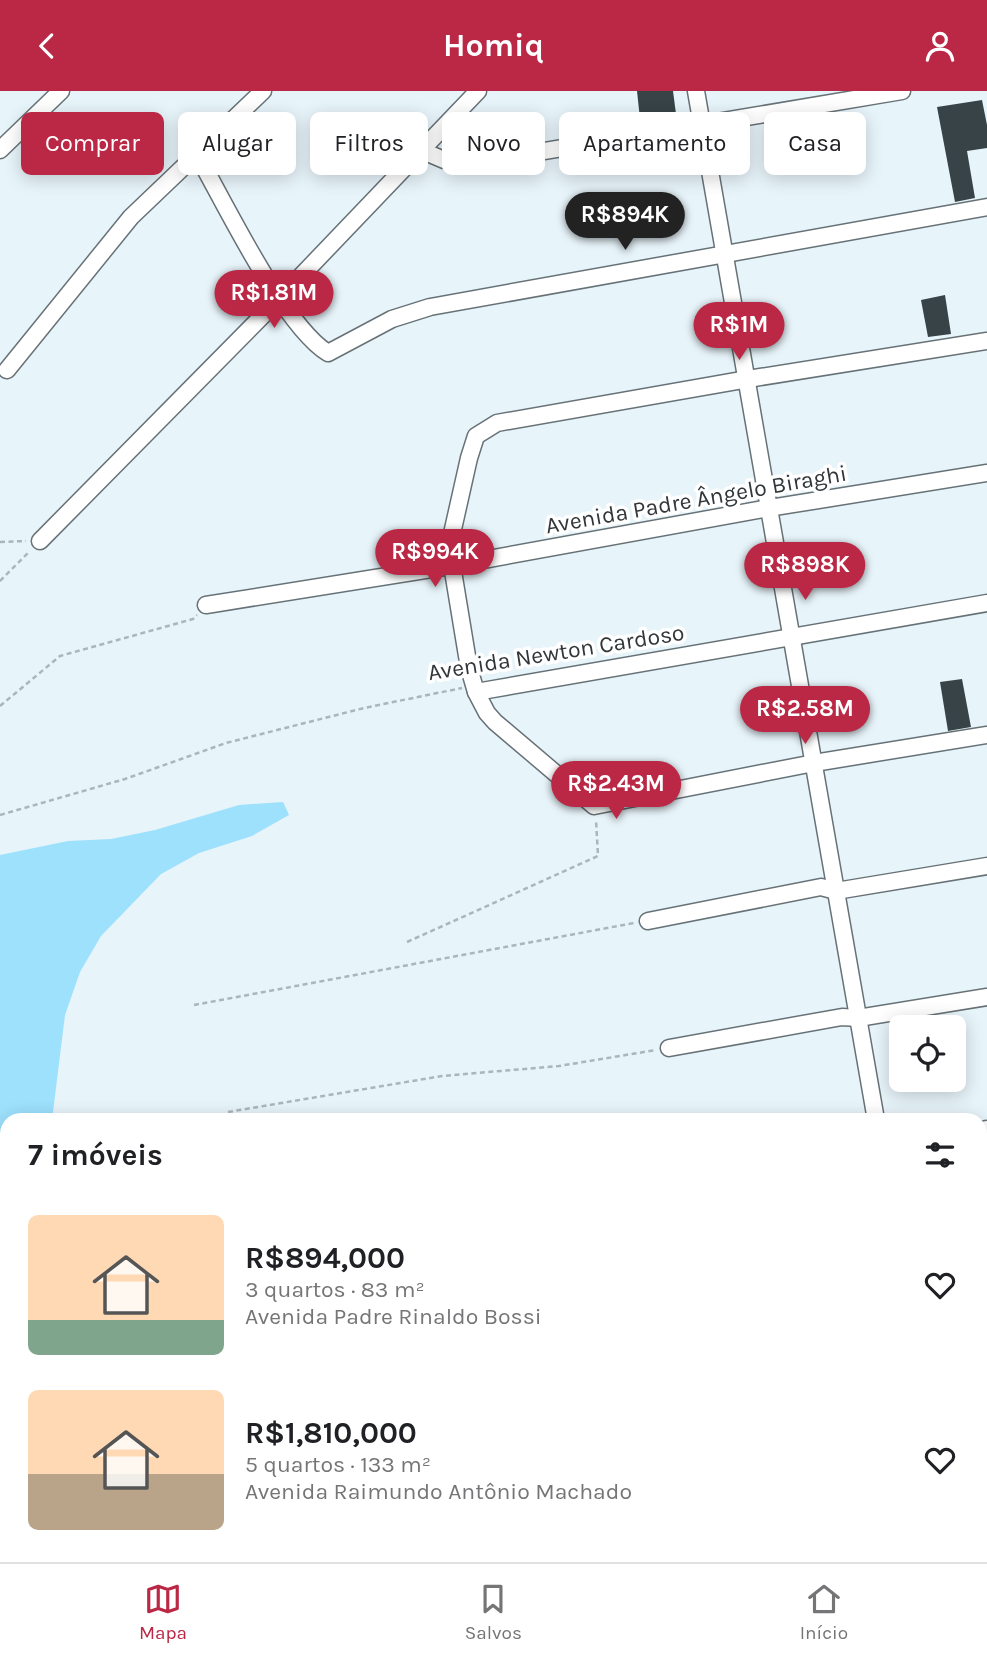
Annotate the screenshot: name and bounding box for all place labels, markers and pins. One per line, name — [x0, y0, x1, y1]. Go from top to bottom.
pin: R$894K — [568, 193, 682, 252]
pin: R$1.81M — [209, 271, 339, 330]
pin: R$1M — [698, 303, 780, 362]
pin: R$994K — [378, 529, 492, 589]
pin: R$898K — [748, 543, 862, 602]
pin: R$2.58M — [740, 687, 870, 746]
pin: R$2.43M — [551, 761, 681, 821]

